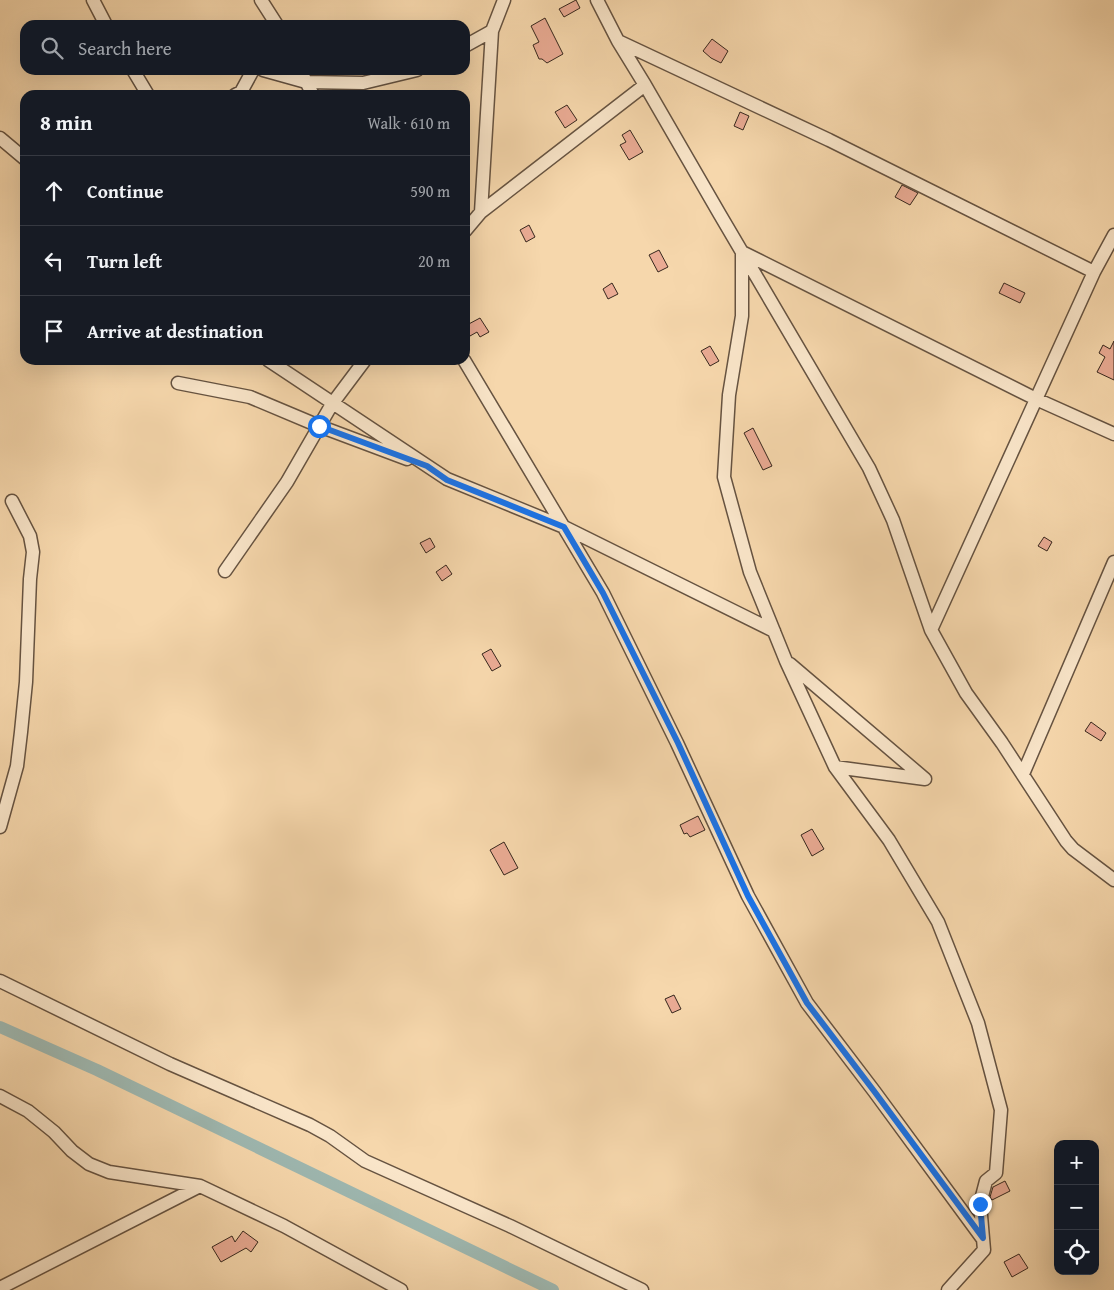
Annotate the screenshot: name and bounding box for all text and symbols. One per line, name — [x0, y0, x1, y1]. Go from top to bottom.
search box — [20, 20, 470, 75]
icon: search — [38, 34, 66, 62]
text: Search here — [78, 34, 172, 62]
text: 8 min — [40, 107, 92, 138]
text: Walk · 610 m — [367, 111, 450, 135]
icon: ahead — [40, 177, 68, 205]
text: Continue — [87, 177, 164, 205]
text: 590 m — [410, 179, 450, 203]
icon: left — [40, 247, 68, 275]
text: Turn left — [87, 247, 162, 275]
text: 20 m — [418, 249, 450, 273]
icon: arrive — [40, 317, 68, 345]
text: Arrive at destination — [87, 317, 263, 345]
route start — [308, 415, 331, 438]
map controls — [1054, 1140, 1099, 1275]
button: + — [1054, 1140, 1099, 1185]
button: − — [1054, 1185, 1099, 1230]
route end — [969, 1193, 992, 1216]
button: locate — [1054, 1230, 1099, 1275]

